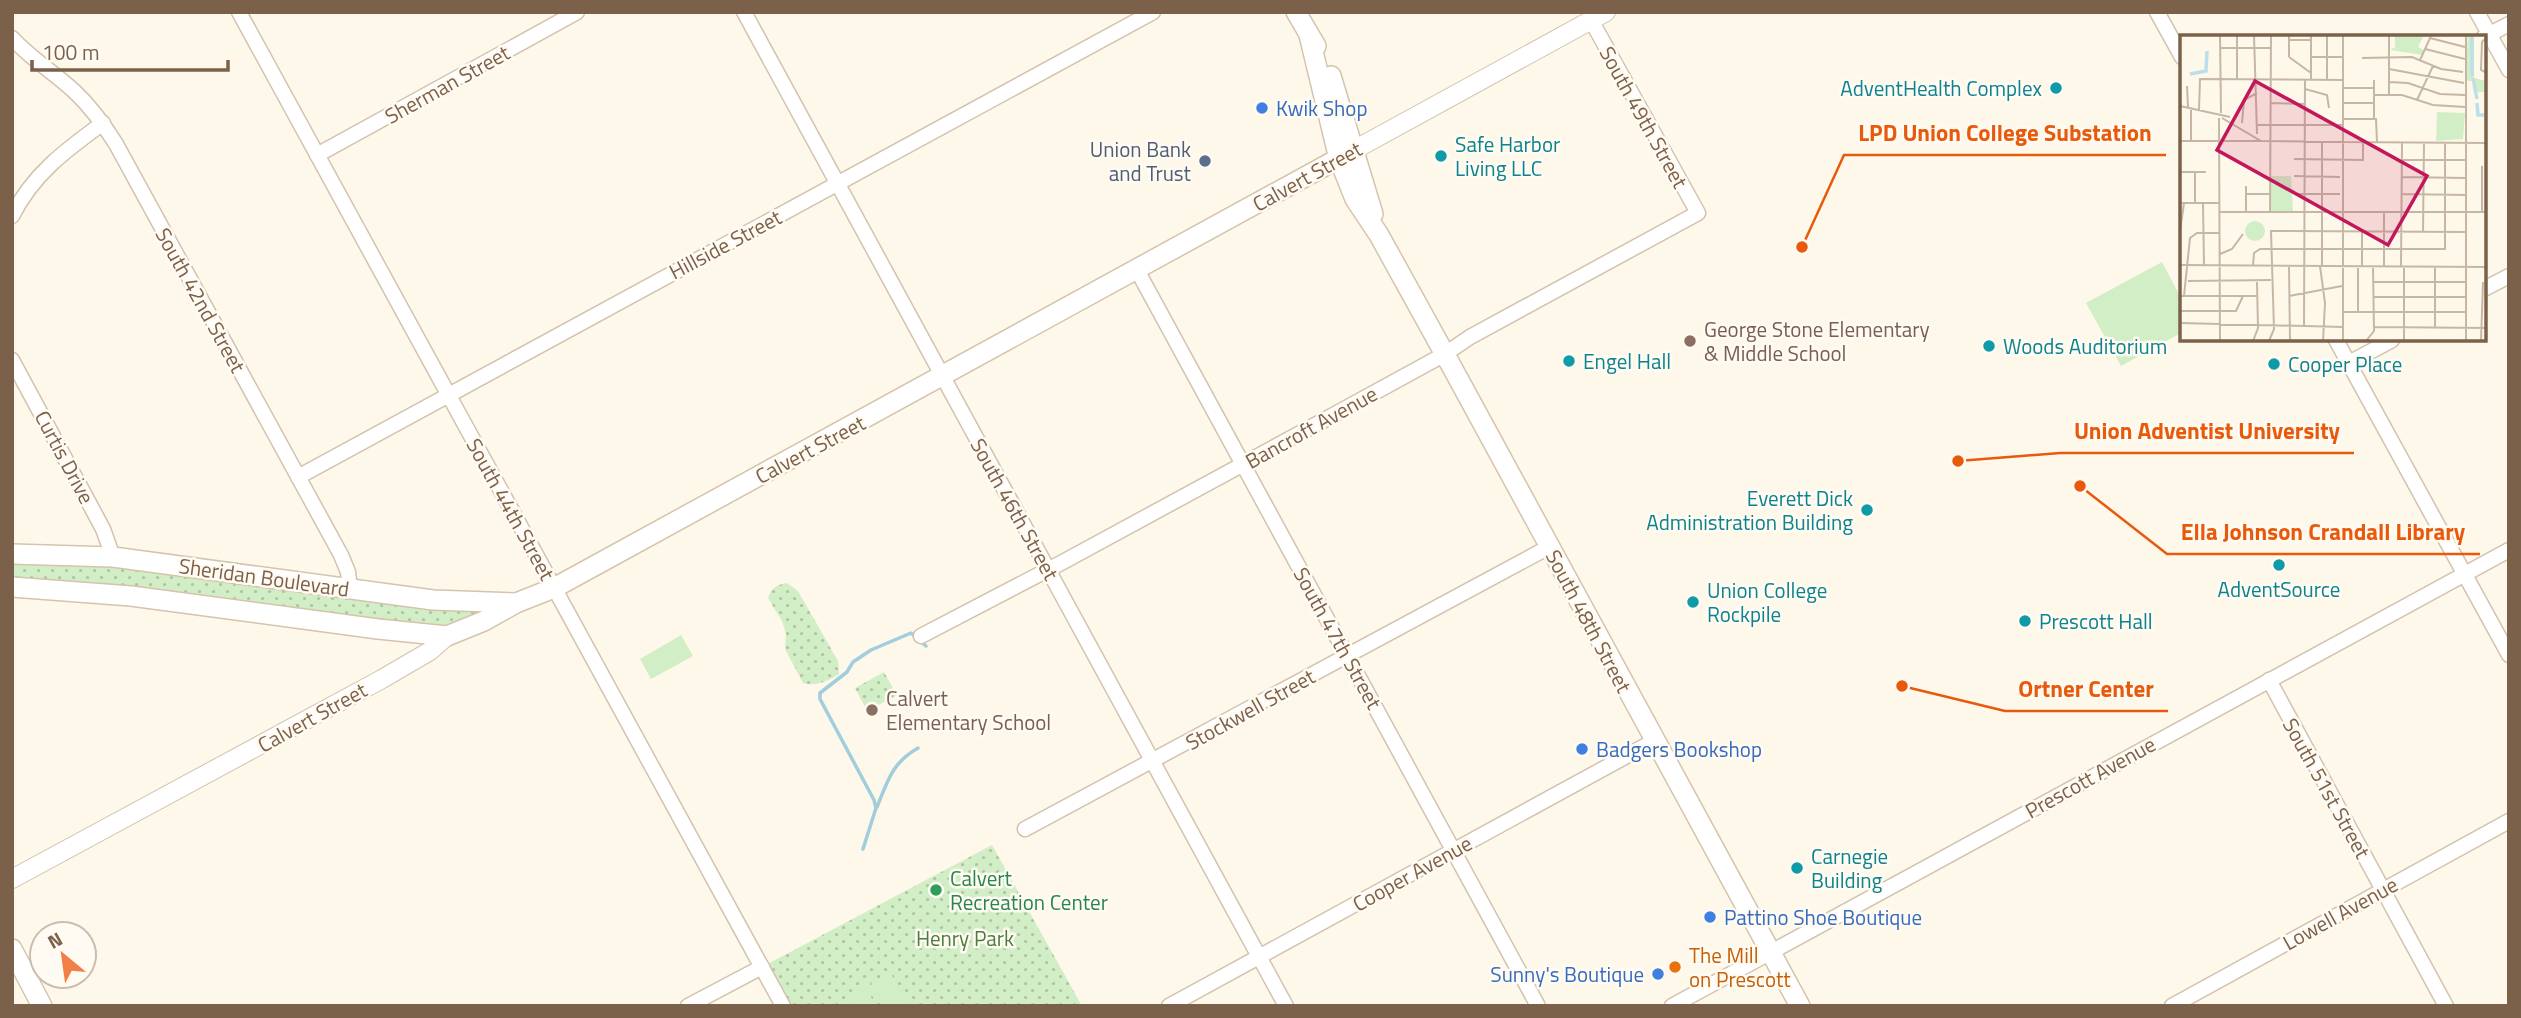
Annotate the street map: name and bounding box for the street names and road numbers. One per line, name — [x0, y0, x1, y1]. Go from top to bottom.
street label: Sherman Street — [379, 36, 516, 132]
street label: South 49th Street — [1592, 40, 1697, 194]
street label: Calvert Street — [1246, 132, 1368, 219]
street label: Hillside Street — [663, 201, 788, 287]
street label: South 42nd Street — [148, 222, 254, 379]
street label: Bancroft Avenue — [1239, 377, 1383, 477]
street label: Curtis Drive — [27, 404, 103, 510]
street label: Calvert Street — [749, 406, 871, 491]
street label: South 44th Street — [459, 432, 564, 586]
street label: South 46th Street — [963, 432, 1068, 586]
street label: South 48th Street — [1538, 544, 1640, 699]
street label: Sheridan Boulevard — [177, 549, 351, 605]
street label: South 47th Street — [1286, 561, 1391, 715]
street label: Stockwell Street — [1179, 660, 1321, 758]
street label: Calvert Street — [251, 673, 373, 760]
street label: South 51st Street — [2275, 712, 2379, 865]
street label: Prescott Avenue — [2019, 728, 2161, 826]
street label: Cooper Avenue — [1346, 827, 1478, 919]
street label: Lowell Avenue — [2277, 868, 2403, 958]

